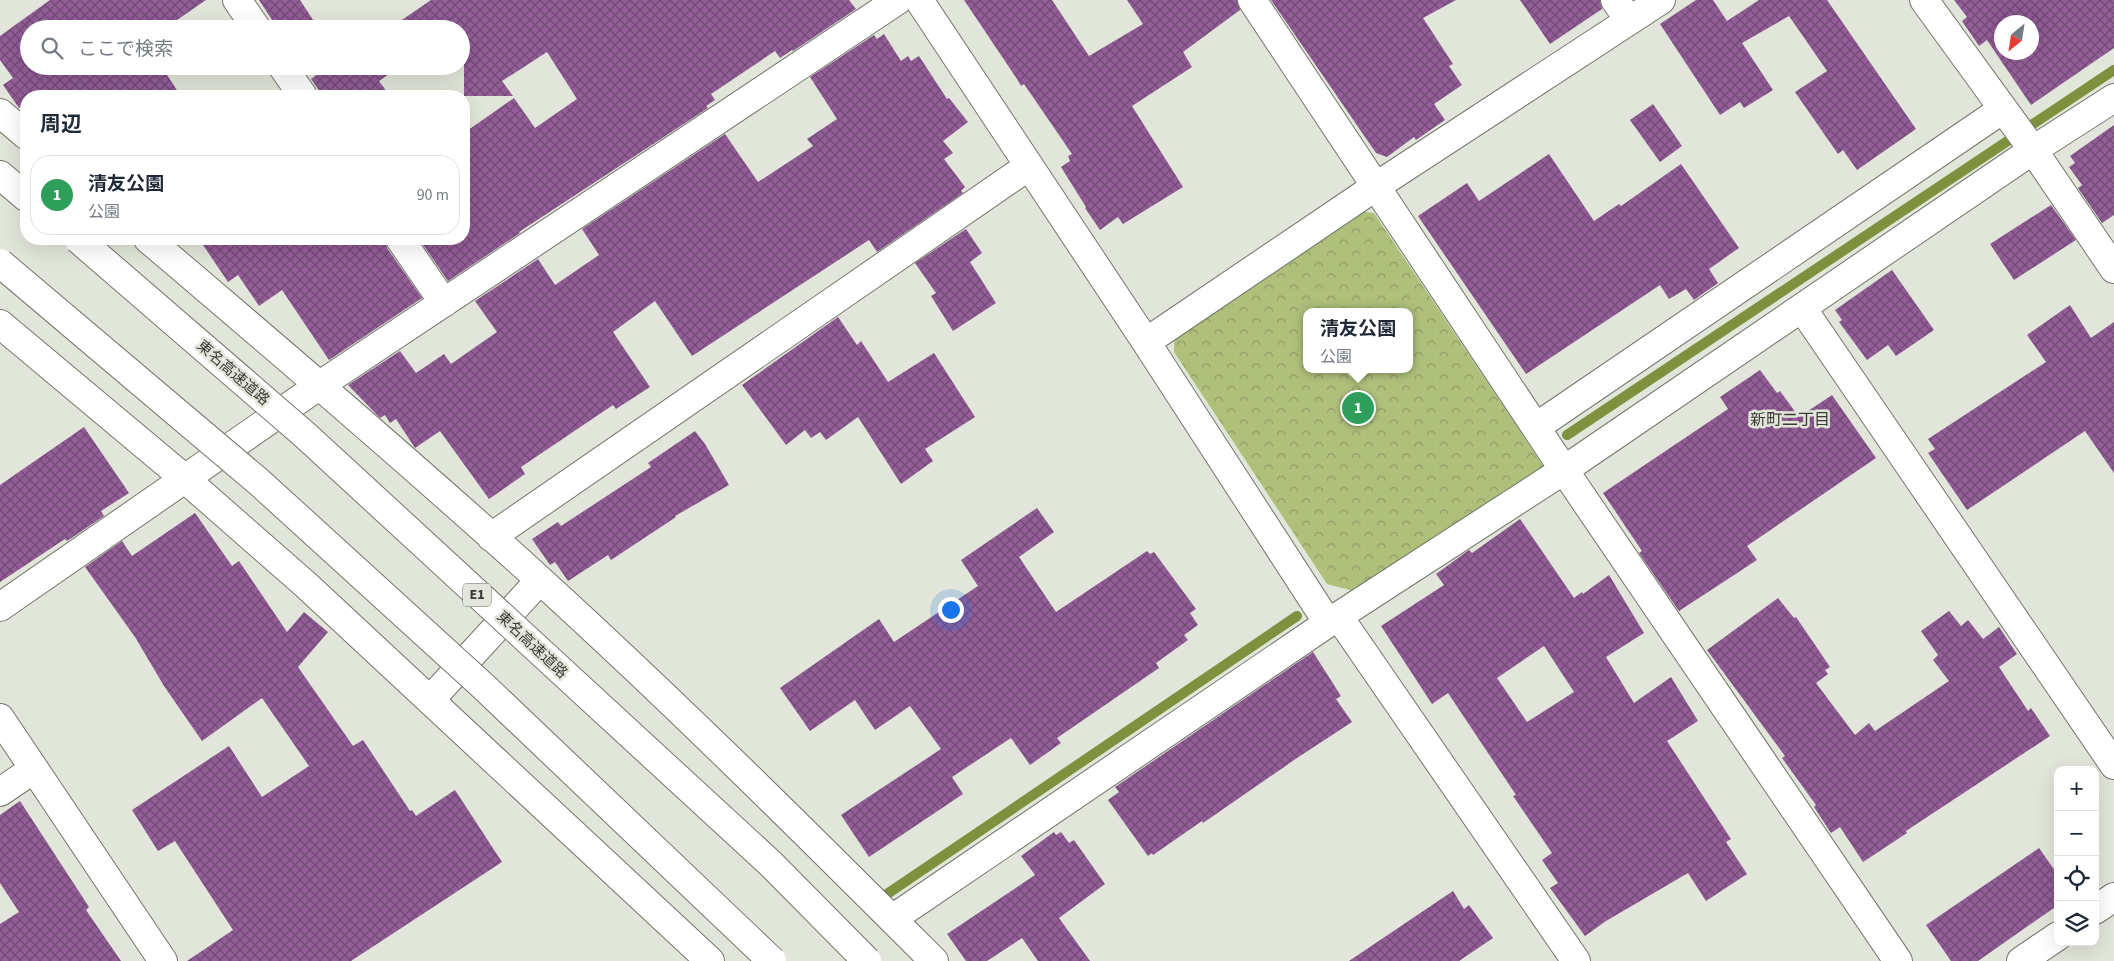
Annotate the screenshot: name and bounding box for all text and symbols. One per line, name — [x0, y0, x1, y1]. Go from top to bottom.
north arrow — [1994, 15, 2039, 60]
search box — [20, 20, 470, 75]
icon: search — [38, 34, 66, 62]
text: ここで検索 — [78, 36, 173, 63]
text: 周辺 — [40, 109, 82, 139]
text: 清友公園 — [88, 171, 164, 198]
text: 1 — [53, 184, 61, 206]
text: 90 m — [417, 184, 449, 206]
text: 公園 — [88, 201, 120, 223]
popup — [1303, 308, 1413, 373]
text: 清友公園 — [1320, 316, 1396, 343]
street label: 東名高速道路 — [192, 336, 274, 410]
text: 公園 — [1320, 346, 1352, 368]
pin: 1 — [1342, 389, 1374, 427]
district label: 新町二丁目 — [1750, 409, 1830, 431]
road number: E1 — [463, 584, 491, 606]
your location — [938, 597, 964, 623]
street label: 東名高速道路 — [492, 607, 572, 683]
map controls — [2054, 766, 2099, 946]
button: + — [2054, 766, 2099, 811]
button: − — [2054, 811, 2099, 856]
button: locate — [2054, 856, 2099, 901]
button: layers — [2054, 901, 2099, 946]

